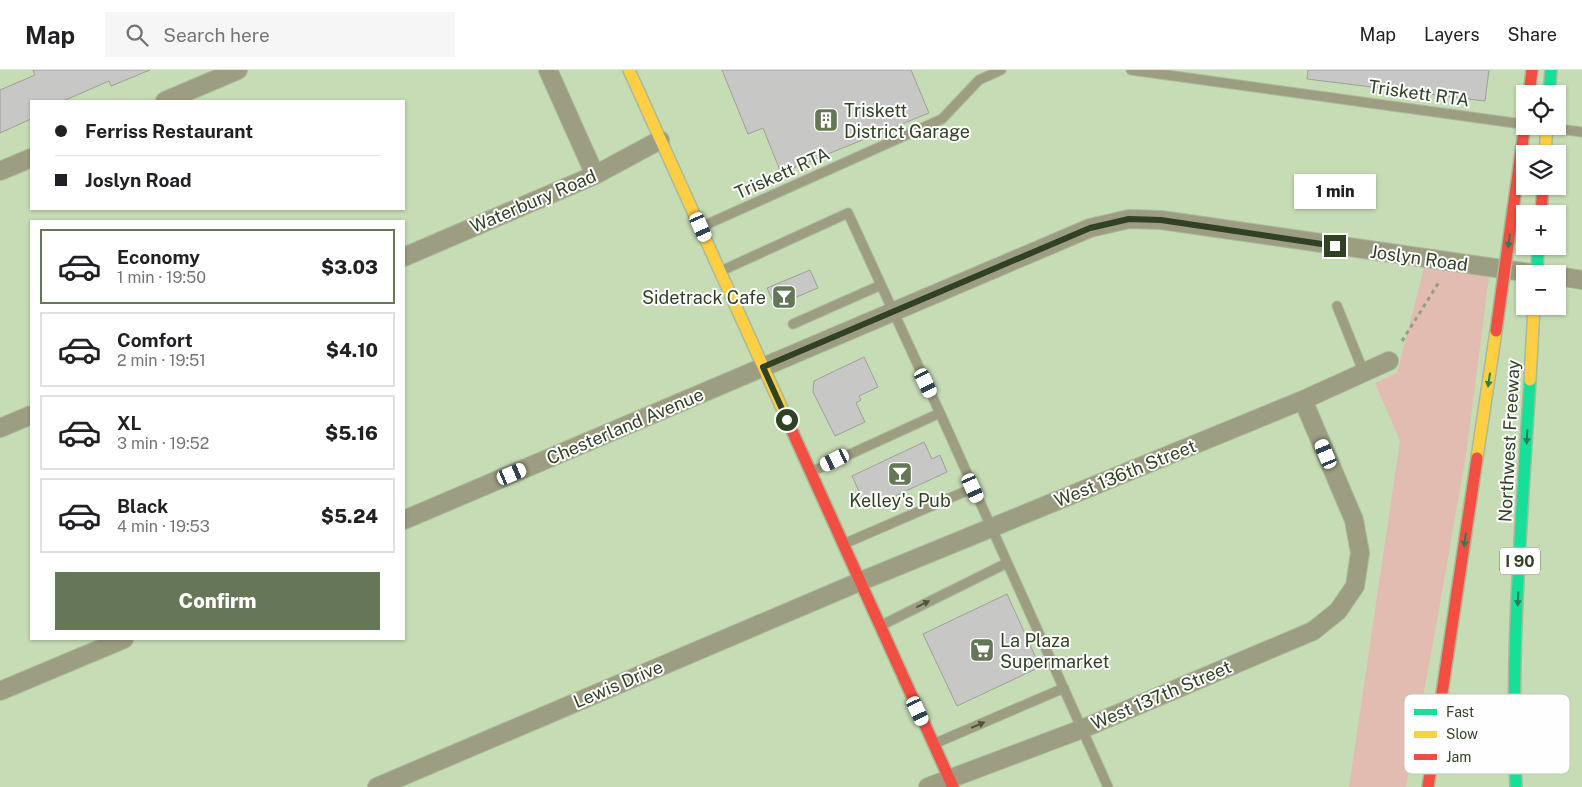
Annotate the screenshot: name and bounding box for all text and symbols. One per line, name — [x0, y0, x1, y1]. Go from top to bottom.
search box — [105, 12, 455, 57]
text: Map — [25, 21, 75, 49]
icon: search — [123, 21, 151, 49]
text: Search here — [163, 24, 270, 46]
text: Map — [1360, 24, 1396, 45]
text: Layers — [1424, 24, 1480, 45]
text: Share — [1508, 24, 1557, 45]
street label: Triskett RTA — [1367, 76, 1471, 110]
map controls — [1516, 85, 1566, 315]
button: locate — [1516, 85, 1566, 135]
place label: Triskett District Garage — [844, 100, 970, 142]
building icon: Triskett District Garage — [813, 107, 839, 133]
text: Ferriss Restaurant — [85, 120, 253, 142]
street label: Triskett RTA — [731, 143, 833, 203]
button: layers — [1516, 145, 1566, 195]
street label: Waterbury Road — [467, 165, 599, 237]
text: Joslyn Road — [85, 169, 192, 191]
callout: 1 min — [1294, 174, 1376, 208]
text: 1 min — [1315, 182, 1355, 201]
button: + — [1516, 205, 1566, 255]
car — [688, 210, 713, 244]
one-way arrow — [1505, 234, 1513, 250]
route end — [1324, 235, 1346, 257]
street label: Joslyn Road — [1369, 241, 1469, 275]
icon: car — [57, 244, 102, 289]
text: Economy — [117, 246, 200, 268]
text: $3.03 — [321, 256, 378, 278]
button: − — [1516, 265, 1566, 315]
text: 1 min · 19:50 — [117, 268, 206, 287]
bar icon: Sidetrack Cafe — [771, 284, 797, 310]
place label: Sidetrack Cafe — [642, 287, 766, 308]
icon: car — [57, 327, 102, 372]
text: Comfort — [117, 329, 193, 351]
text: $4.10 — [326, 339, 378, 361]
text: 2 min · 19:51 — [117, 351, 206, 370]
street label: Northwest Freeway — [1494, 359, 1524, 523]
car — [912, 366, 939, 400]
one-way arrow — [1485, 372, 1493, 388]
street label: Chesterland Avenue — [543, 383, 707, 469]
route start — [776, 409, 798, 431]
icon: car — [57, 410, 102, 455]
text: XL — [117, 412, 142, 434]
text: $5.16 — [325, 422, 378, 444]
one-way arrow — [1523, 429, 1531, 445]
text: 3 min · 19:52 — [117, 434, 209, 453]
street label: West 136th Street — [1051, 435, 1199, 511]
car — [1313, 437, 1338, 471]
car — [818, 447, 851, 473]
car — [495, 461, 528, 487]
bar icon: Kelley's Pub — [887, 461, 913, 487]
car — [960, 471, 985, 505]
place label: Kelley's Pub — [849, 490, 951, 511]
icon: car — [57, 493, 102, 538]
text: Black — [117, 495, 168, 517]
text: $5.24 — [321, 505, 378, 527]
text: 4 min · 19:53 — [117, 517, 210, 536]
one-way arrow — [1461, 533, 1469, 549]
road number: I 90 — [1500, 548, 1540, 574]
button: Confirm — [55, 572, 380, 630]
one-way arrow — [1513, 591, 1521, 607]
one-way arrow — [916, 600, 930, 608]
place label: La Plaza Supermarket — [1000, 630, 1110, 672]
supermarket icon: La Plaza Supermarket — [969, 637, 995, 663]
street label: Lewis Drive — [570, 656, 666, 712]
street label: West 137th Street — [1088, 656, 1234, 734]
car — [904, 694, 931, 728]
legend — [1404, 694, 1570, 774]
text: Fast — [1446, 704, 1474, 720]
one-way arrow — [971, 721, 986, 729]
text: Slow — [1446, 726, 1478, 742]
text: Jam — [1446, 749, 1471, 765]

